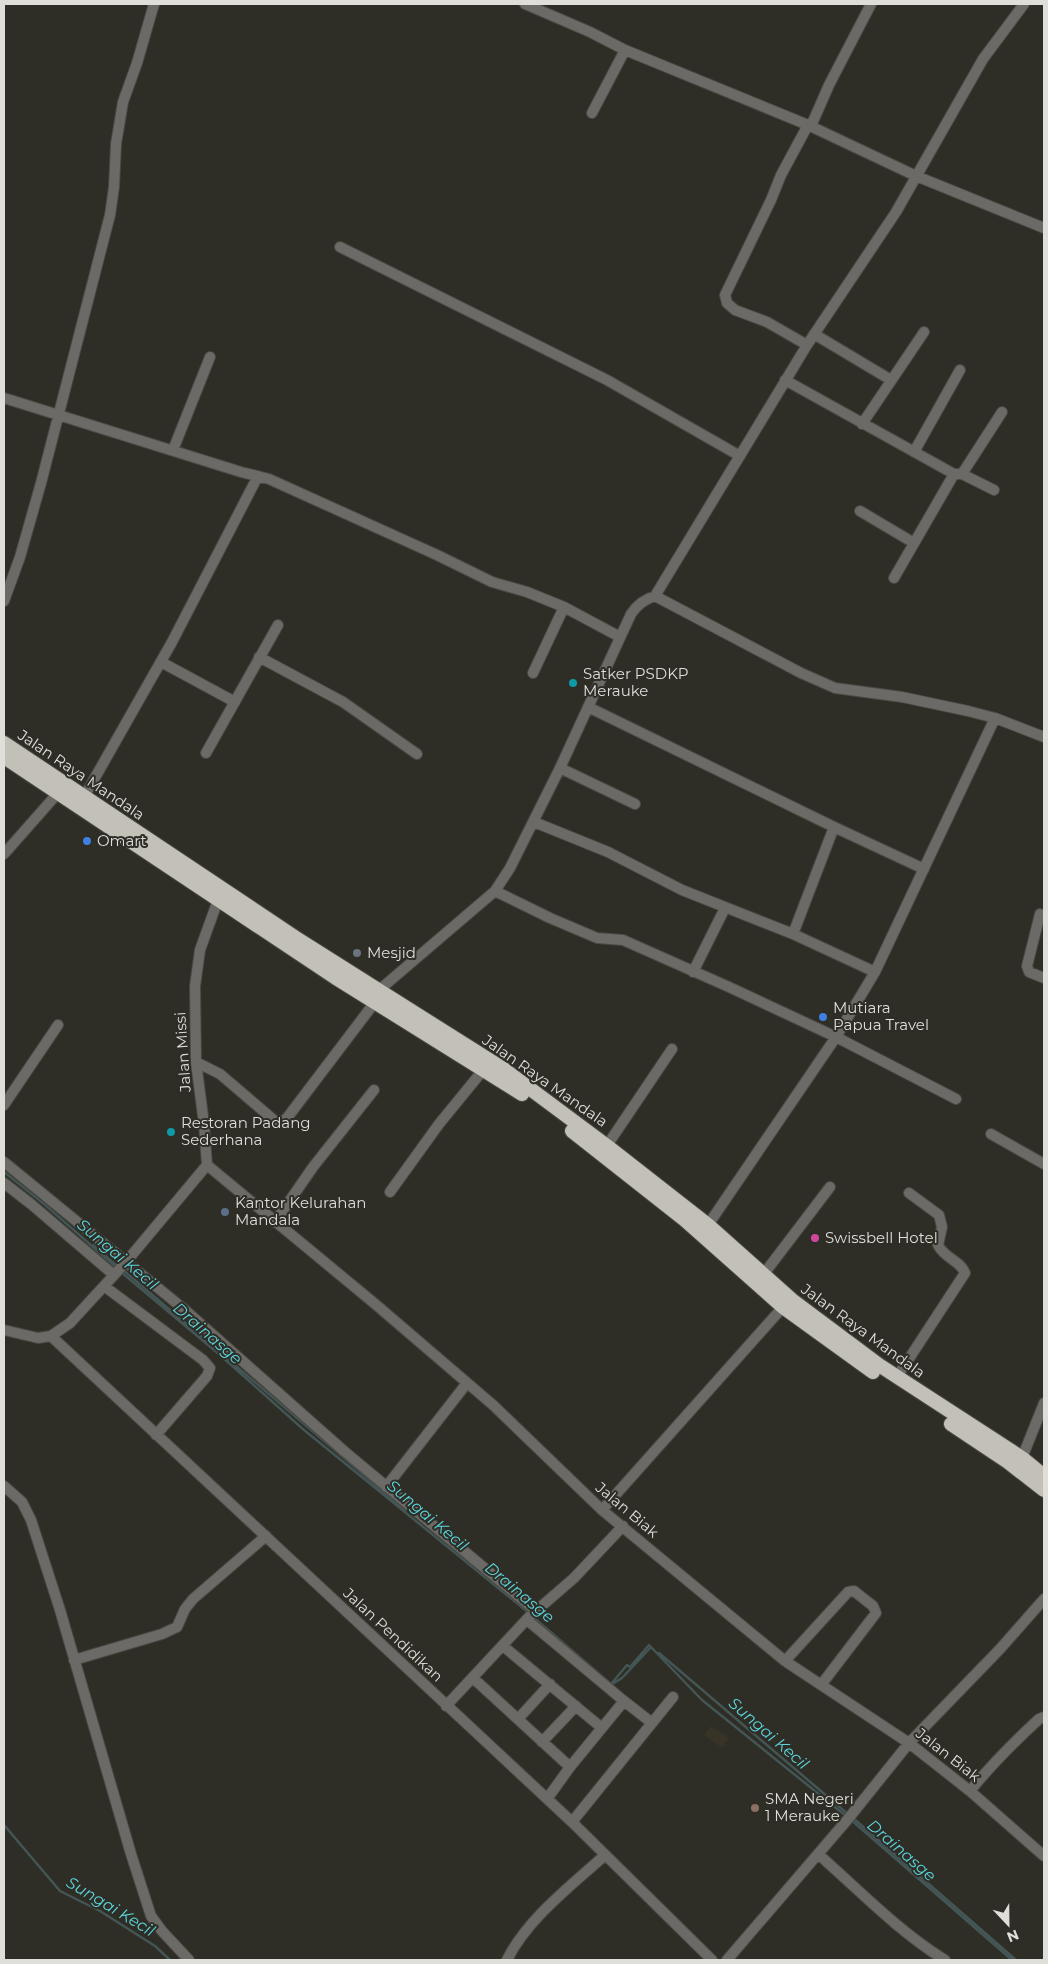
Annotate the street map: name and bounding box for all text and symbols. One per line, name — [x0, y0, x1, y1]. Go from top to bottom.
place label: Satker PSDKP Merauke — [583, 664, 689, 700]
marker: Satker PSDKP Merauke — [567, 677, 579, 689]
street label: Jalan Raya Mandala — [14, 725, 148, 824]
place label: Omart — [97, 831, 147, 850]
marker: Omart — [81, 835, 93, 847]
place label: Mesjid — [367, 943, 416, 962]
marker: Mesjid — [351, 947, 363, 959]
place label: Mutiara Papua Travel — [833, 998, 929, 1034]
street label: Jalan Missi — [170, 1011, 195, 1094]
marker: Mutiara Papua Travel — [817, 1011, 829, 1023]
street label: Jalan Raya Mandala — [478, 1030, 612, 1131]
place label: Restoran Padang Sederhana — [181, 1113, 311, 1149]
marker: Restoran Padang Sederhana — [165, 1126, 177, 1138]
place label: Kantor Kelurahan Mandala — [235, 1193, 366, 1229]
marker: Kantor Kelurahan Mandala — [219, 1206, 231, 1218]
water label: Sungai Kecil — [73, 1215, 163, 1294]
place label: Swissbell Hotel — [825, 1228, 938, 1247]
marker: Swissbell Hotel — [809, 1232, 821, 1244]
street label: Jalan Raya Mandala — [797, 1279, 929, 1382]
water label: Drainasge — [169, 1298, 246, 1368]
water label: Sungai Kecil — [383, 1476, 473, 1555]
street label: Jalan Biak — [591, 1477, 663, 1541]
water label: Drainasge — [481, 1558, 558, 1627]
street label: Jalan Pendidikan — [339, 1583, 447, 1686]
water label: Sungai Kecil — [725, 1693, 813, 1774]
street label: Jalan Biak — [912, 1723, 984, 1786]
place label: SMA Negeri 1 Merauke — [765, 1789, 854, 1825]
marker: SMA Negeri 1 Merauke — [749, 1802, 761, 1814]
water label: Drainasge — [863, 1815, 940, 1885]
water label: Sungai Kecil — [63, 1873, 159, 1941]
north arrow — [983, 1899, 1033, 1949]
text: N — [1004, 1926, 1021, 1947]

